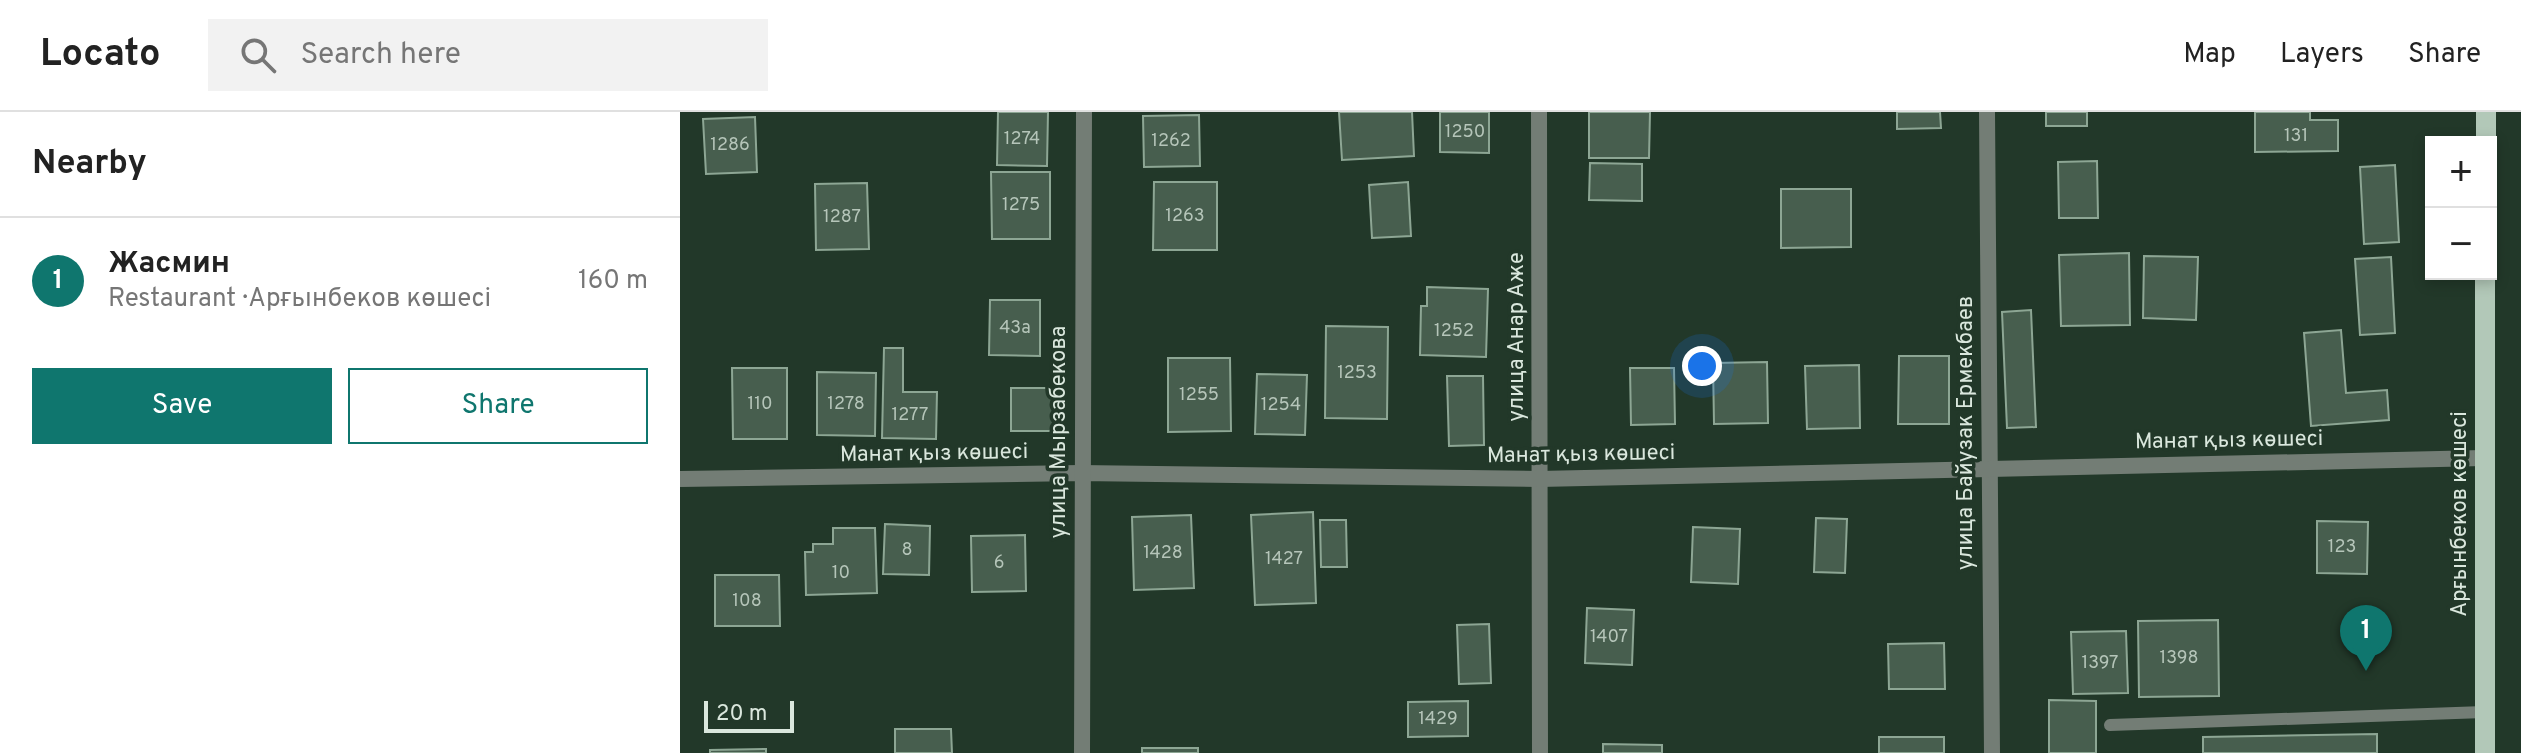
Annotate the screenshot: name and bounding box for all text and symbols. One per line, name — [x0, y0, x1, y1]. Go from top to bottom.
search box — [208, 19, 768, 91]
text: Locato — [40, 31, 160, 80]
icon: search — [236, 33, 280, 77]
text: Search here — [300, 37, 461, 74]
text: Map — [2183, 37, 2236, 73]
text: Layers — [2280, 37, 2364, 73]
text: Share — [2408, 37, 2481, 73]
house number: 1250 — [1445, 121, 1485, 144]
house number: 131 — [2284, 125, 2308, 148]
house number: 1274 — [1004, 128, 1040, 151]
house number: 1262 — [1151, 130, 1191, 153]
house number: 1286 — [710, 134, 750, 157]
map controls — [2425, 136, 2497, 280]
button: + — [2425, 136, 2497, 208]
text: Nearby — [32, 143, 147, 186]
house number: 1275 — [1002, 194, 1040, 217]
house number: 1263 — [1165, 205, 1205, 228]
house number: 1287 — [823, 206, 861, 229]
button: − — [2425, 208, 2497, 280]
text: Жасмин — [108, 246, 230, 283]
street label: улица Анар Аже — [1504, 252, 1531, 422]
text: 1 — [53, 265, 63, 298]
text: 160 m — [578, 265, 648, 298]
text: Restaurant · Арғынбеков көшесі — [108, 283, 491, 316]
street label: улица Байузак Ермекбаев — [1953, 296, 1980, 570]
house number: 43а — [999, 317, 1031, 340]
house number: 1252 — [1434, 320, 1474, 343]
street label: улица Мырзабекова — [1046, 326, 1073, 538]
your location — [1682, 346, 1722, 386]
house number: 1253 — [1337, 362, 1377, 385]
button: Save — [32, 368, 332, 444]
button: Share — [348, 368, 648, 444]
house number: 1255 — [1179, 384, 1219, 407]
house number: 110 — [748, 393, 772, 416]
house number: 1278 — [827, 393, 865, 416]
house number: 1254 — [1261, 394, 1301, 417]
house number: 1277 — [892, 404, 928, 427]
street label: Арғынбеков көшесі — [2447, 411, 2474, 617]
street label: Манат қыз көшесі — [2135, 426, 2323, 456]
street label: Манат қыз көшесі — [840, 439, 1028, 469]
street label: Манат қыз көшесі — [1487, 440, 1675, 470]
house number: 123 — [2328, 536, 2356, 559]
house number: 8 — [902, 539, 913, 562]
house number: 1428 — [1143, 542, 1183, 565]
house number: 1427 — [1265, 548, 1303, 571]
house number: 6 — [994, 552, 1004, 575]
house number: 10 — [832, 562, 850, 585]
house number: 108 — [732, 590, 762, 613]
pin: 1 — [2340, 605, 2392, 671]
house number: 1407 — [1590, 626, 1628, 649]
house number: 1398 — [2160, 647, 2198, 670]
house number: 1397 — [2082, 652, 2118, 675]
scale bar — [704, 697, 794, 733]
text: 20 m — [716, 701, 767, 728]
house number: 1429 — [1418, 708, 1458, 731]

